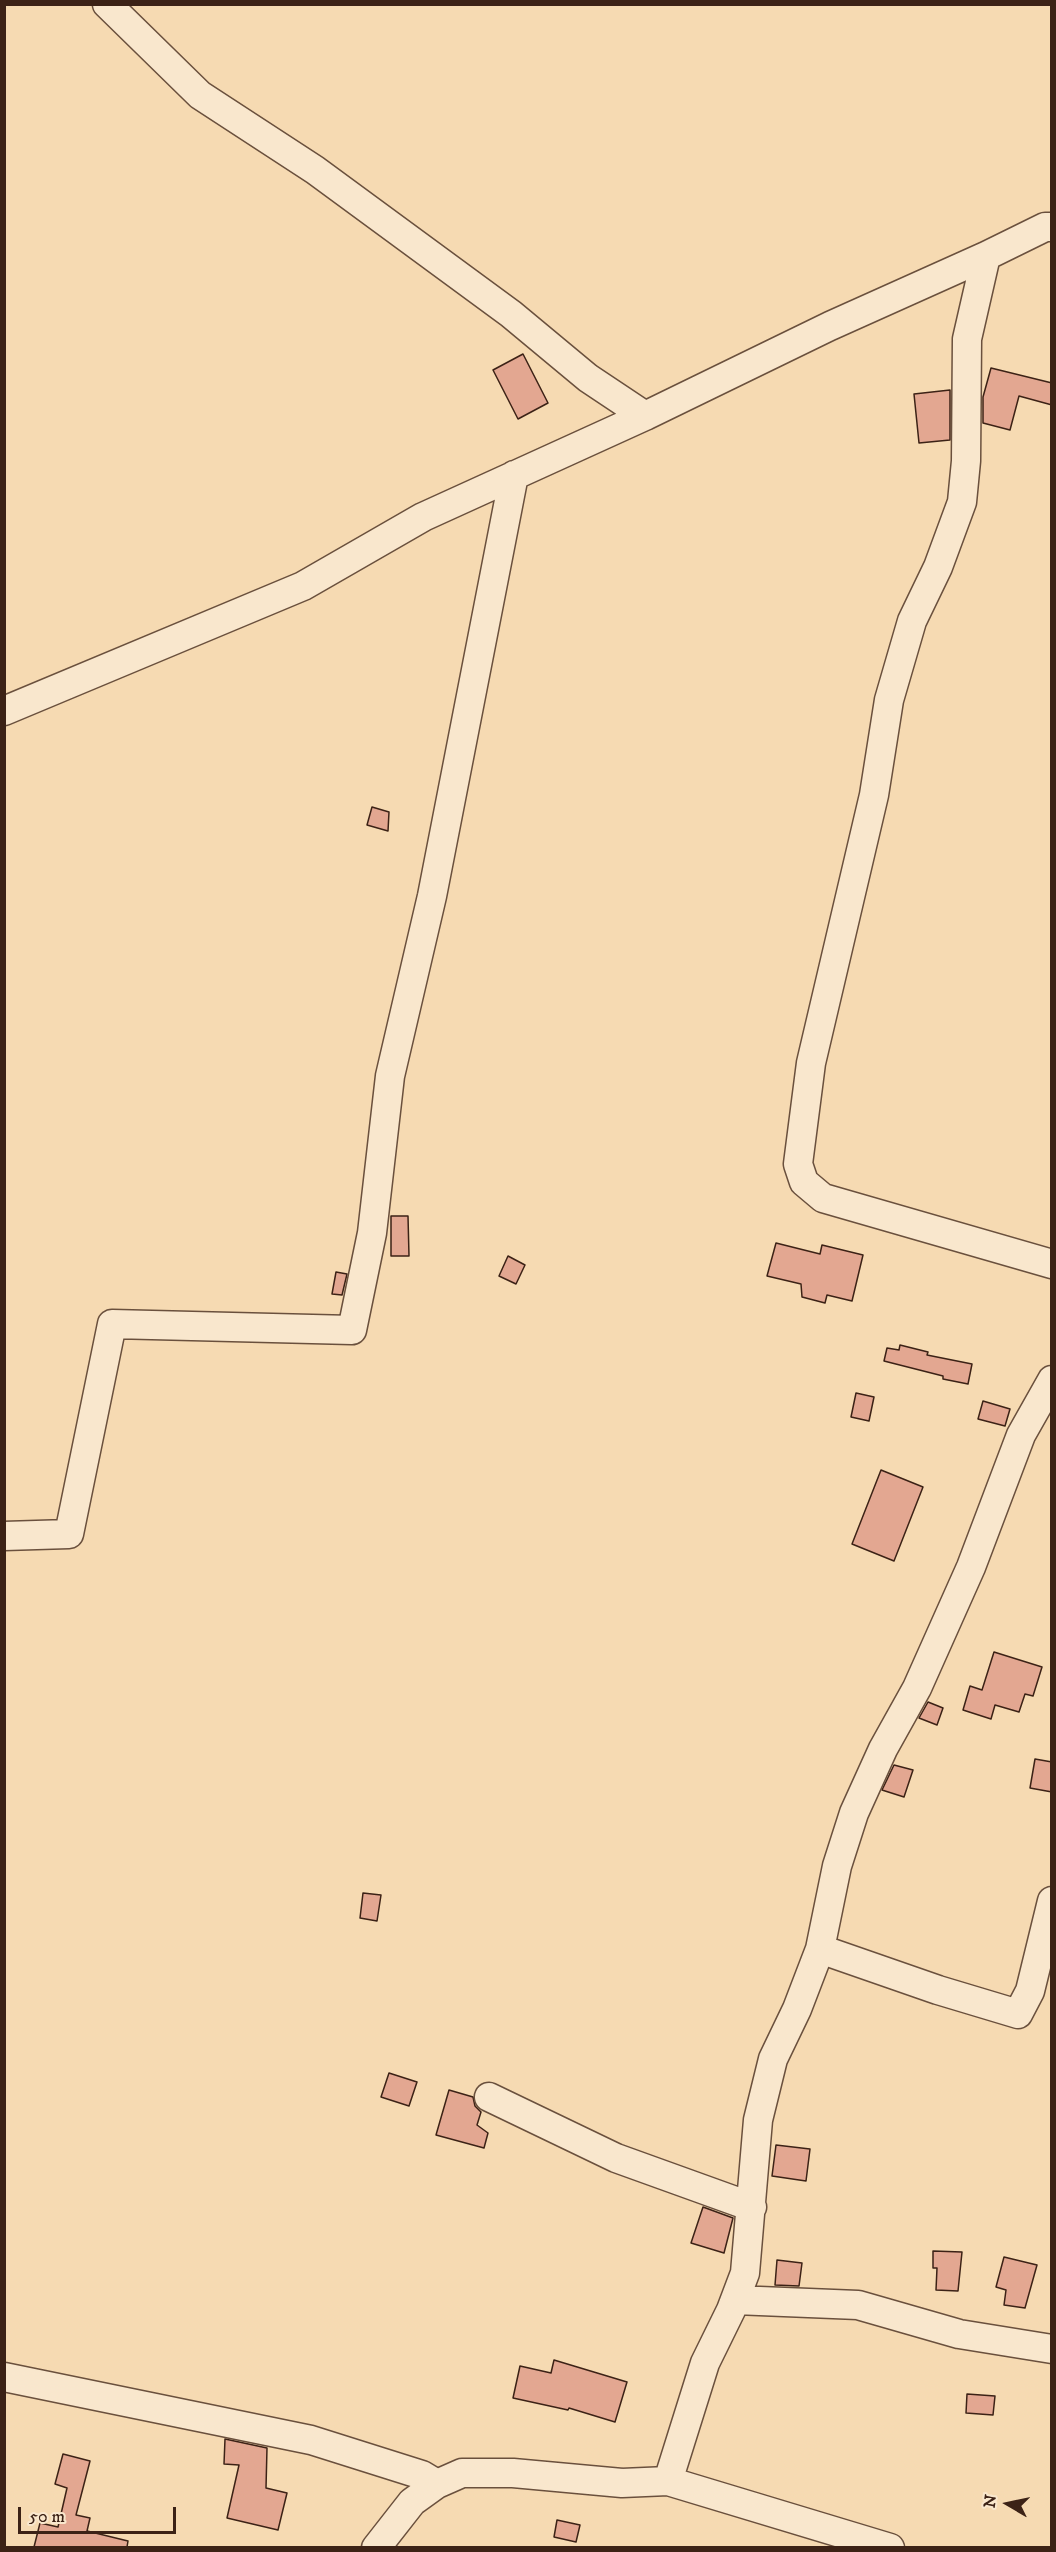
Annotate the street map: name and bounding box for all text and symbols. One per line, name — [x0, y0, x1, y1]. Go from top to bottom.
north arrow — [978, 2474, 1038, 2534]
text: N — [979, 2493, 1001, 2509]
scale bar — [21, 2495, 178, 2533]
text: 50 m — [29, 2506, 65, 2528]

